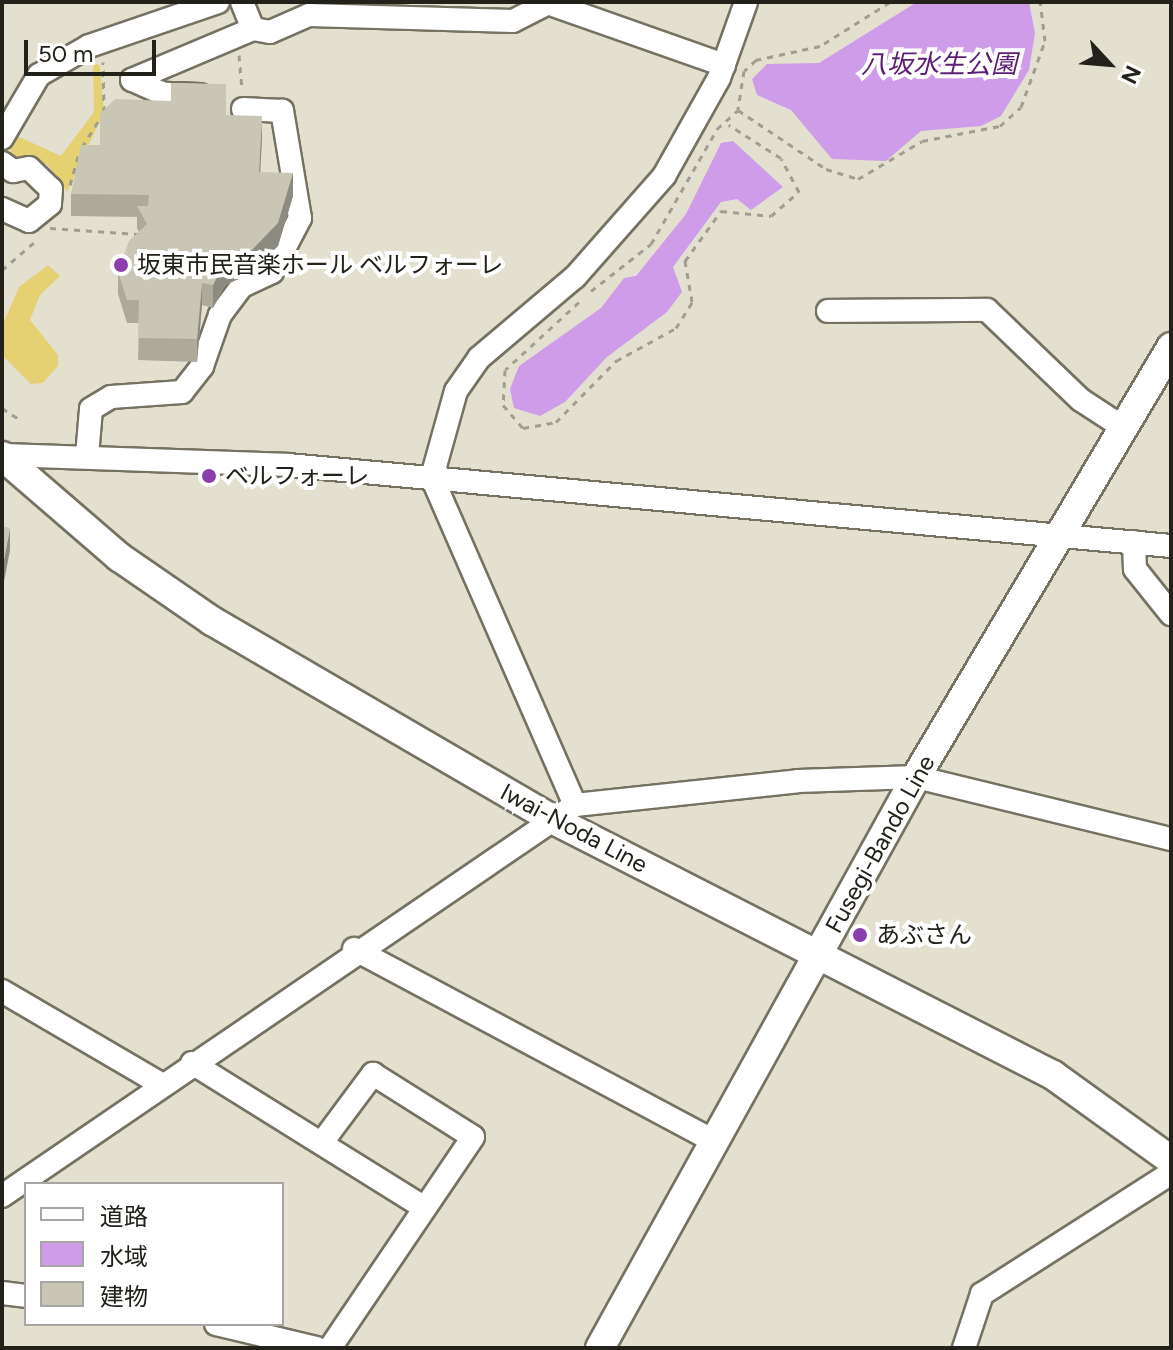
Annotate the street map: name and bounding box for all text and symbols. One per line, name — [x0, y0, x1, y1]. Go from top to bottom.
scale bar — [28, 24, 160, 74]
north arrow — [1069, 24, 1149, 104]
text: 50 m — [38, 39, 94, 68]
water label: 八坂水生公園 — [861, 49, 1017, 81]
text: N — [1115, 61, 1147, 88]
place label: 坂東市民音楽ホール ベルフォーレ — [137, 251, 503, 279]
marker: 坂東市民音楽ホール ベルフォーレ — [112, 256, 130, 274]
place label: ベルフォーレ — [225, 462, 369, 490]
marker: ベルフォーレ — [200, 467, 218, 485]
street label: Fusegi-Bando Line — [819, 750, 941, 938]
street label: Iwai-Noda Line — [496, 777, 652, 879]
place label: あぶさん — [876, 921, 972, 949]
marker: あぶさん — [851, 926, 869, 944]
legend — [24, 1182, 284, 1326]
text: 道路 — [100, 1202, 148, 1231]
text: 水域 — [100, 1242, 148, 1271]
text: 建物 — [100, 1282, 148, 1311]

